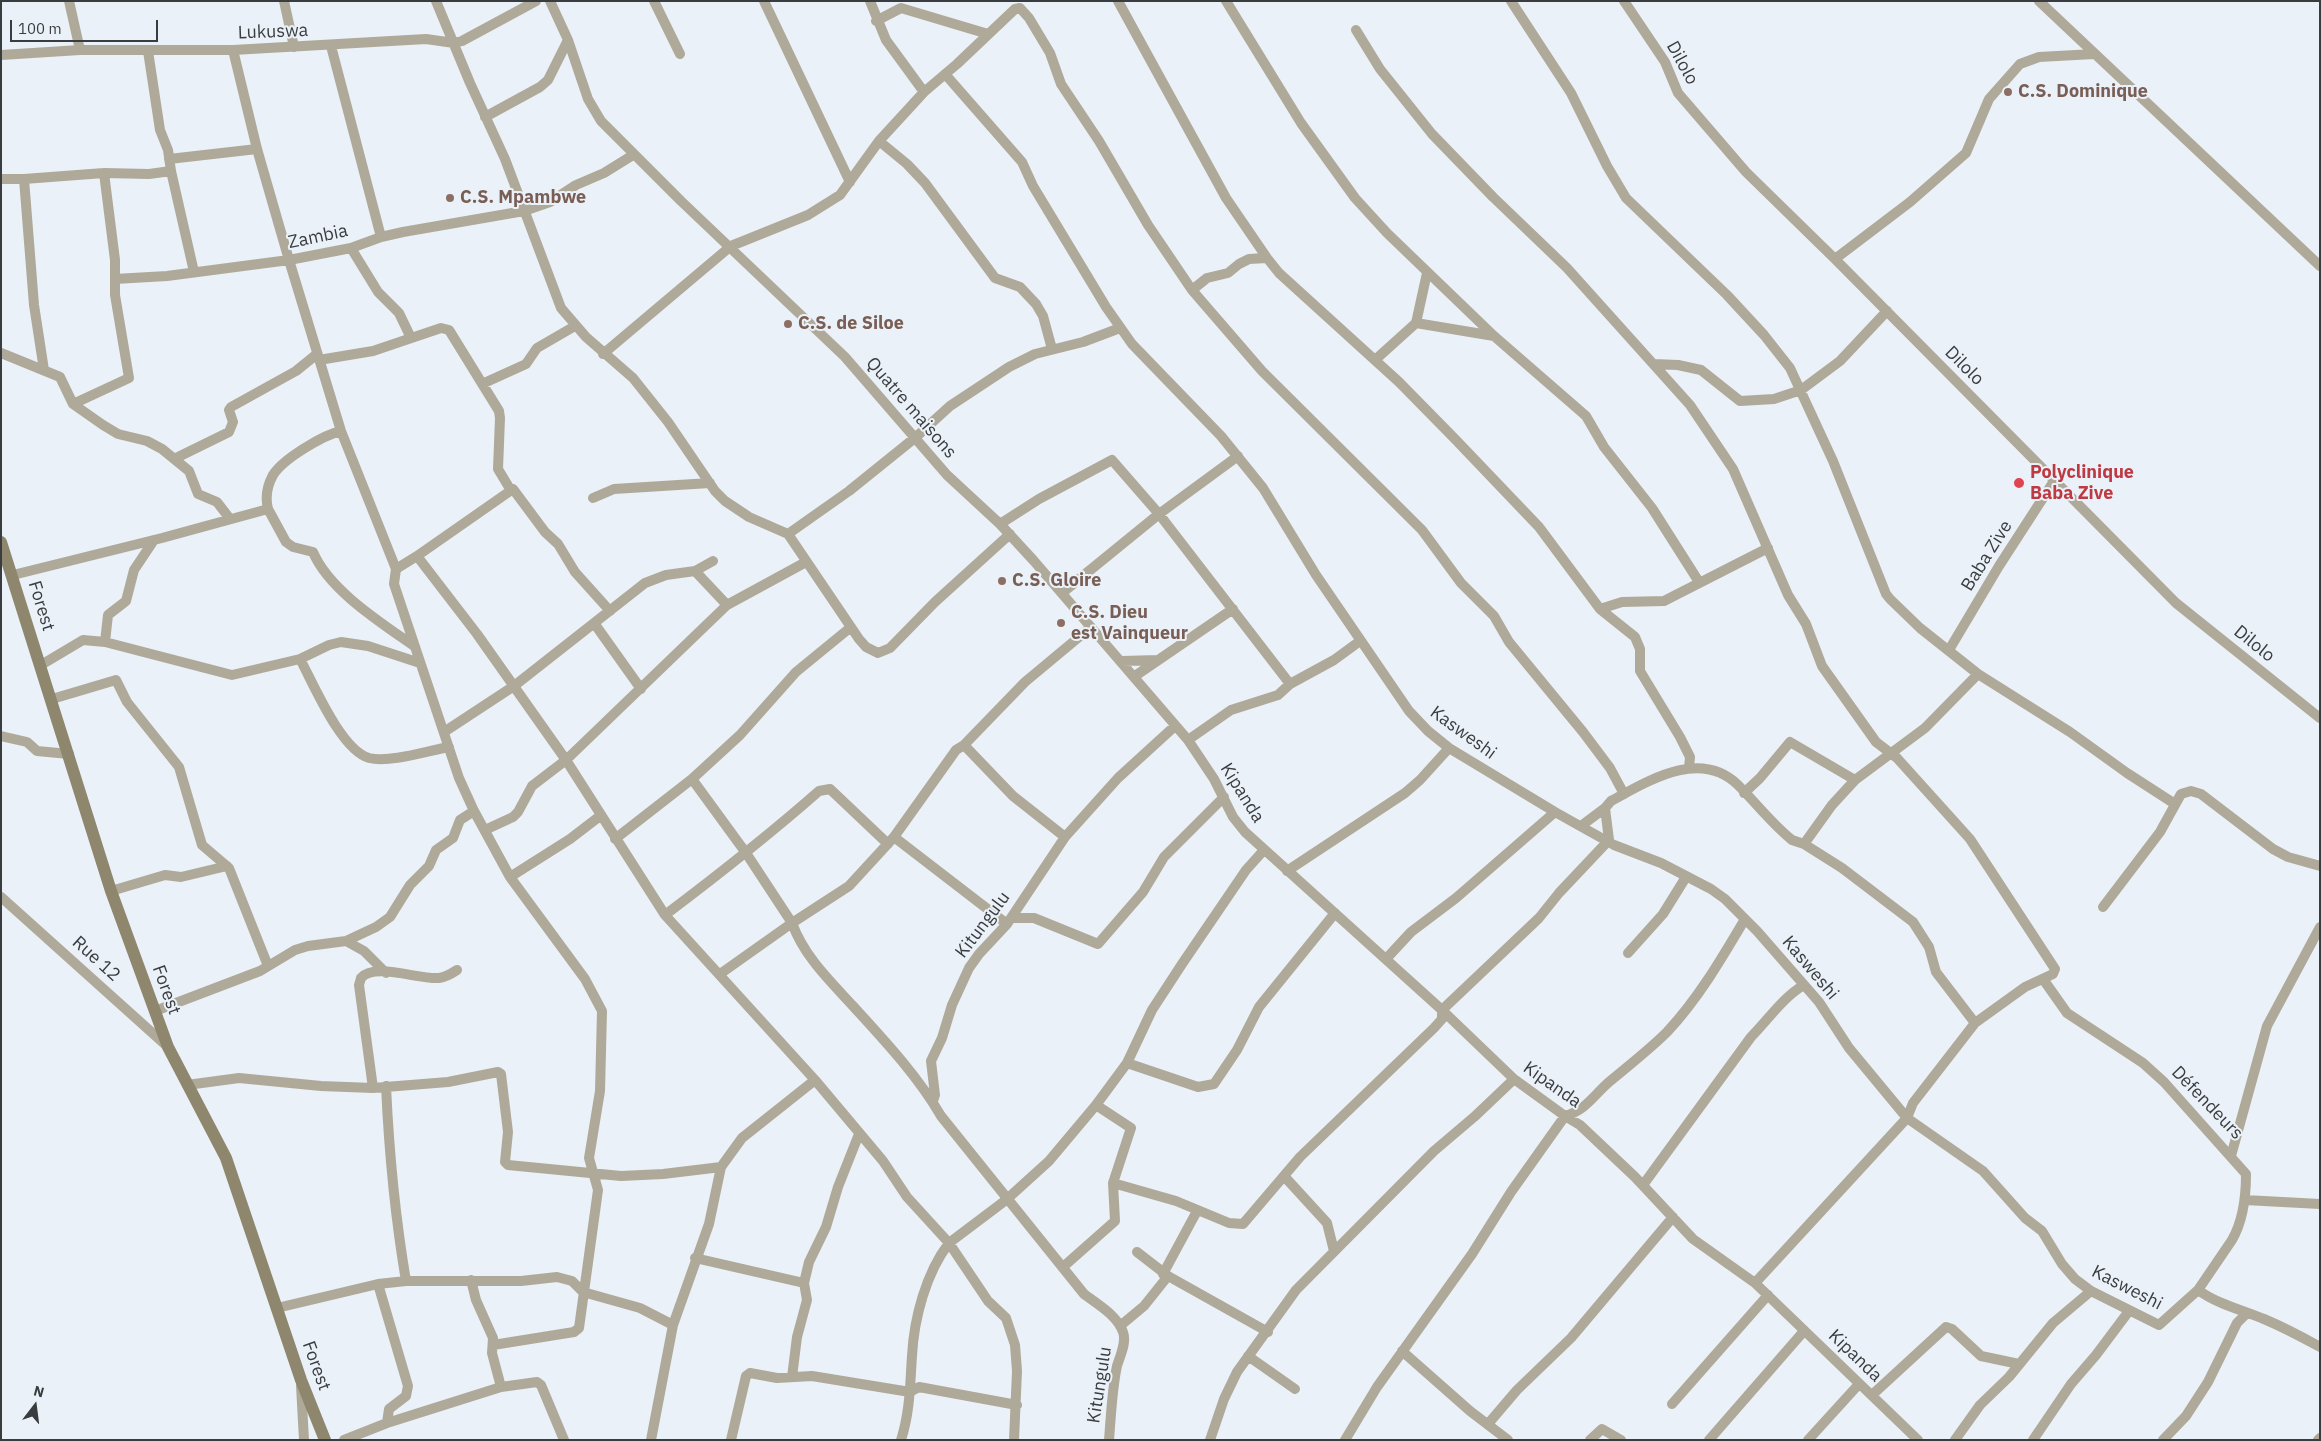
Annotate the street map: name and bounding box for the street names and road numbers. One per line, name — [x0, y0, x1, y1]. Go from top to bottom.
street label: Lukuswa — [237, 20, 309, 44]
street label: Dilolo — [1661, 37, 1703, 89]
street label: Zambia — [286, 220, 350, 254]
street label: Dilolo — [1940, 342, 1988, 390]
street label: Quatre maisons — [861, 353, 961, 463]
street label: Baba Zive — [1957, 517, 2017, 595]
street label: Forest — [23, 578, 59, 634]
street label: Dilolo — [2229, 621, 2279, 667]
street label: Kasweshi — [1426, 702, 1500, 764]
street label: Kipanda — [1215, 759, 1269, 827]
street label: Kitungulu — [951, 888, 1015, 962]
street label: Rue 12 — [67, 932, 125, 986]
street label: Kasweshi — [1777, 932, 1843, 1004]
street label: Forest — [147, 962, 185, 1018]
street label: Kipanda — [1519, 1057, 1585, 1113]
street label: Défendeurs — [2167, 1062, 2247, 1144]
street label: Kasweshi — [2088, 1261, 2166, 1315]
street label: Kipanda — [1824, 1325, 1886, 1387]
street label: Forest — [297, 1338, 335, 1394]
street label: Kitungulu — [1083, 1345, 1117, 1425]

